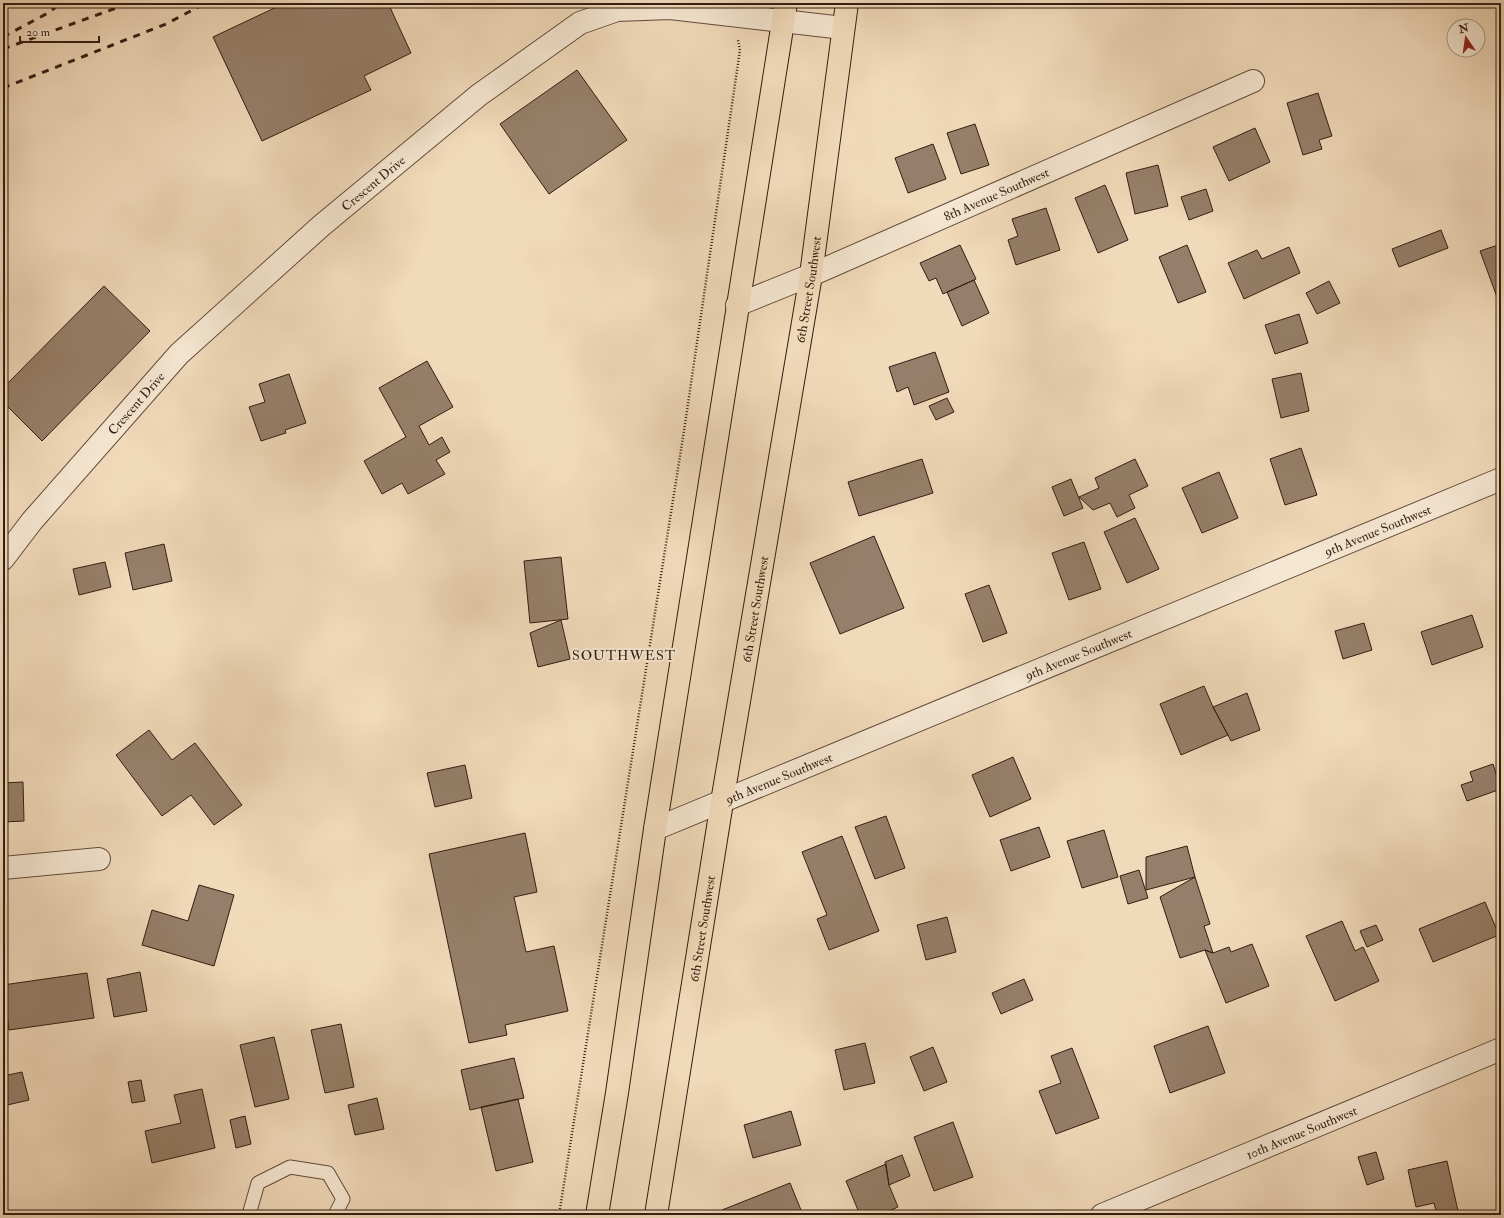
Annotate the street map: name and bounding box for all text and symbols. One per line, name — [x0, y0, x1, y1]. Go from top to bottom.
scale bar — [20, 18, 99, 44]
north arrow — [1446, 18, 1486, 58]
text: N — [1457, 21, 1471, 36]
text: 20 m — [26, 25, 51, 40]
street label: Crescent Drive — [338, 152, 409, 215]
street label: 8th Avenue Southwest — [941, 165, 1052, 225]
street label: 6th Street Southwest — [793, 235, 825, 344]
street label: Crescent Drive — [105, 369, 169, 438]
street label: 9th Avenue Southwest — [1321, 502, 1434, 561]
street label: 6th Street Southwest — [739, 555, 772, 664]
street label: 9th Avenue Southwest — [1022, 626, 1134, 684]
district label: SOUTHWEST — [572, 647, 676, 664]
street label: 9th Avenue Southwest — [723, 750, 835, 808]
street label: 6th Street Southwest — [686, 874, 719, 983]
street label: 10th Avenue Southwest — [1244, 1103, 1360, 1163]

